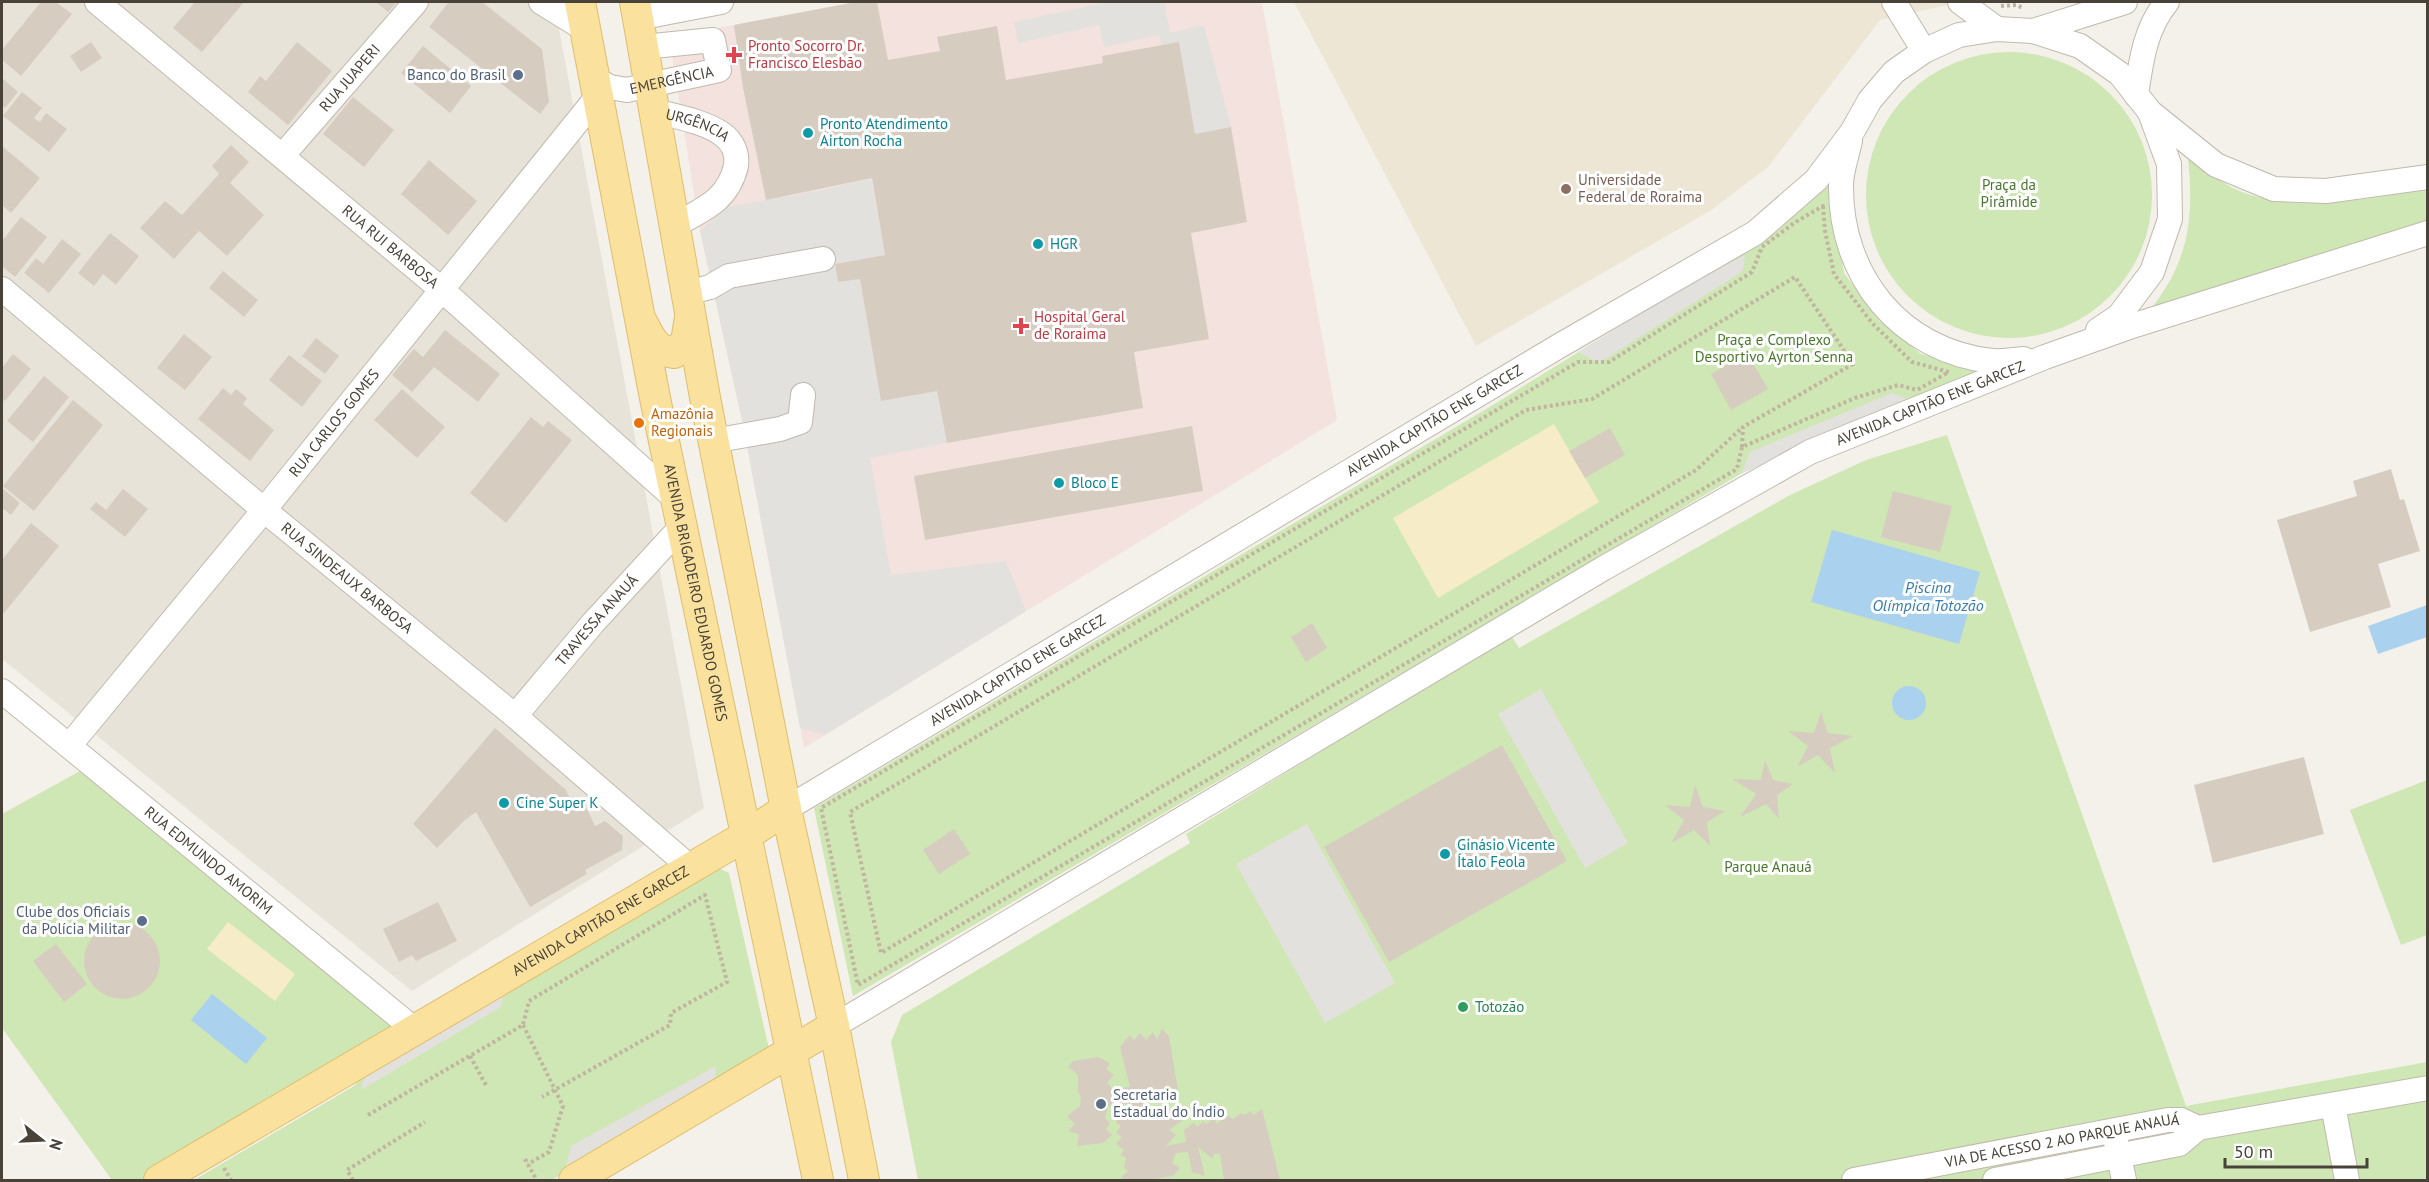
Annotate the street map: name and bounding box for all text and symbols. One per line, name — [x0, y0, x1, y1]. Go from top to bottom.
place label: Pronto Socorro Dr. Francisco Elesbão — [748, 36, 864, 72]
street label: RUA JUAPERI — [315, 40, 384, 115]
marker: Pronto Socorro Dr. Francisco Elesbão — [725, 46, 743, 64]
street label: EMERGÊNCIA — [628, 61, 716, 98]
place label: Banco do Brasil — [407, 65, 507, 84]
marker: Banco do Brasil — [511, 68, 525, 82]
street label: URGÊNCIA — [664, 104, 734, 146]
place label: Pronto Atendimento Airton Rocha — [820, 114, 948, 150]
marker: Pronto Atendimento Airton Rocha — [801, 126, 815, 140]
place label: Universidade Federal de Roraima — [1578, 170, 1702, 206]
park label: Praça da Pirâmide — [1981, 175, 2037, 211]
marker: Universidade Federal de Roraima — [1559, 182, 1573, 196]
street label: RUA RUI BARBOSA — [338, 201, 443, 292]
place label: HGR — [1050, 234, 1078, 253]
marker: HGR — [1031, 237, 1045, 251]
place label: Hospital Geral de Roraima — [1034, 307, 1126, 343]
marker: Hospital Geral de Roraima — [1012, 317, 1030, 335]
park label: Praça e Complexo Desportivo Ayrton Senna — [1695, 330, 1853, 366]
street label: AVENIDA CAPITÃO ENE GARCEZ — [1833, 356, 2027, 450]
street label: AVENIDA CAPITÃO ENE GARCEZ — [1343, 360, 1526, 480]
street label: RUA CARLOS GOMES — [285, 365, 383, 480]
place label: Amazônia Regionais — [651, 404, 714, 440]
marker: Amazônia Regionais — [632, 416, 646, 430]
street label: AVENIDA BRIGADEIRO EDUARDO GOMES — [660, 462, 732, 723]
place label: Bloco E — [1071, 473, 1119, 492]
marker: Bloco E — [1052, 476, 1066, 490]
street label: RUA SINDEAUX BARBOSA — [277, 518, 417, 637]
street label: TRAVESSA ANAUÁ — [551, 570, 642, 669]
water label: Piscina Olímpica Totozão — [1872, 577, 1984, 615]
street label: AVENIDA CAPITÃO ENE GARCEZ — [926, 610, 1109, 730]
place label: Cine Super K — [516, 793, 598, 812]
marker: Cine Super K — [497, 796, 511, 810]
street label: RUA EDMUNDO AMORIM — [141, 802, 277, 918]
place label: Ginásio Vicente Ítalo Feola — [1457, 835, 1555, 871]
marker: Ginásio Vicente Ítalo Feola — [1438, 847, 1452, 861]
park label: Parque Anauá — [1724, 857, 1812, 876]
street label: AVENIDA CAPITÃO ENE GARCEZ — [509, 861, 692, 980]
place label: Clube dos Oficiais da Polícia Militar — [16, 902, 130, 938]
marker: Clube dos Oficiais da Polícia Militar — [135, 914, 149, 928]
place label: Totozão — [1475, 997, 1524, 1016]
marker: Totozão — [1456, 1000, 1470, 1014]
place label: Secretaria Estadual do Índio — [1113, 1085, 1225, 1121]
marker: Secretaria Estadual do Índio — [1094, 1097, 1108, 1111]
north arrow — [12, 1110, 72, 1170]
street label: VIA DE ACESSO 2 AO PARQUE ANAUÁ — [1942, 1110, 2180, 1172]
scale bar — [2225, 1131, 2368, 1169]
text: N — [45, 1137, 67, 1153]
text: 50 m — [2234, 1140, 2273, 1163]

